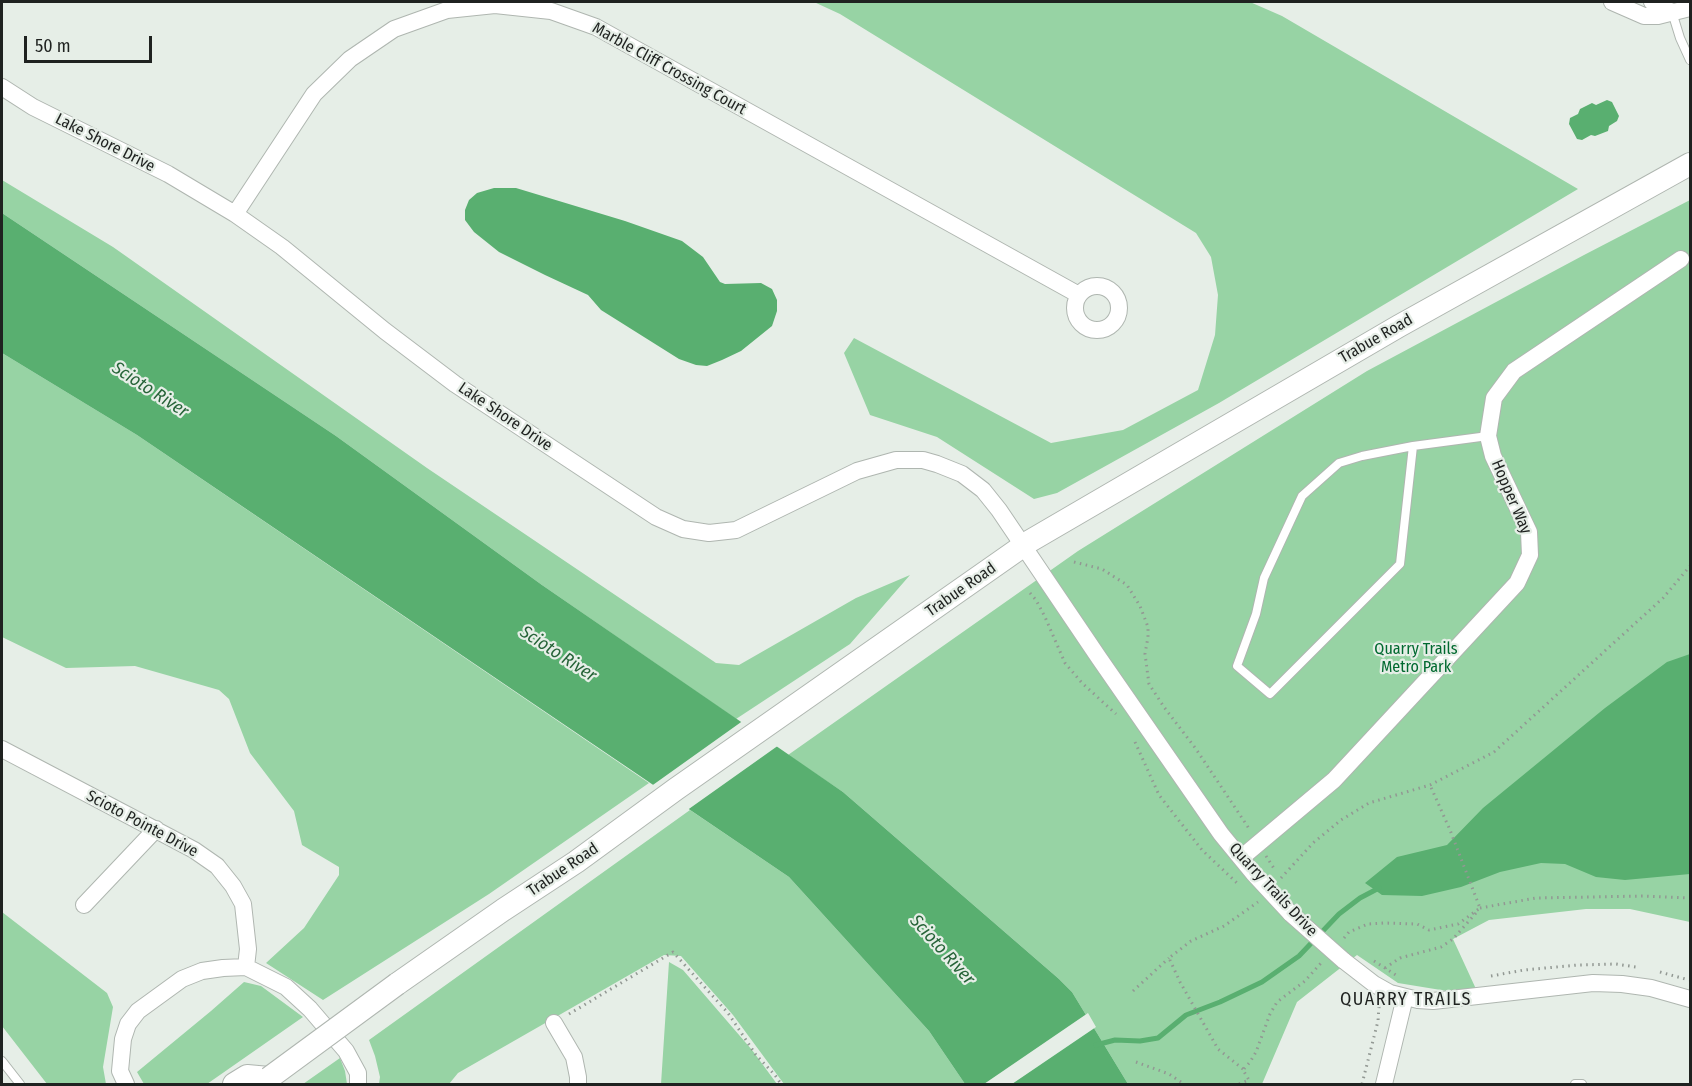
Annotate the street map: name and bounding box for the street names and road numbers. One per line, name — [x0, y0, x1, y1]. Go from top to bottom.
street label: Marble Cliff Crossing Court — [589, 19, 749, 119]
street label: Lake Shore Drive — [52, 110, 158, 176]
street label: Trabue Road — [1336, 310, 1416, 368]
street label: Lake Shore Drive — [454, 378, 556, 456]
street label: Hopper Way — [1487, 457, 1535, 537]
street label: Trabue Road — [922, 559, 1000, 621]
street label: Scioto Pointe Drive — [83, 786, 201, 862]
street label: Trabue Road — [524, 839, 602, 901]
street label: Quarry Trails Drive — [1225, 839, 1321, 941]

